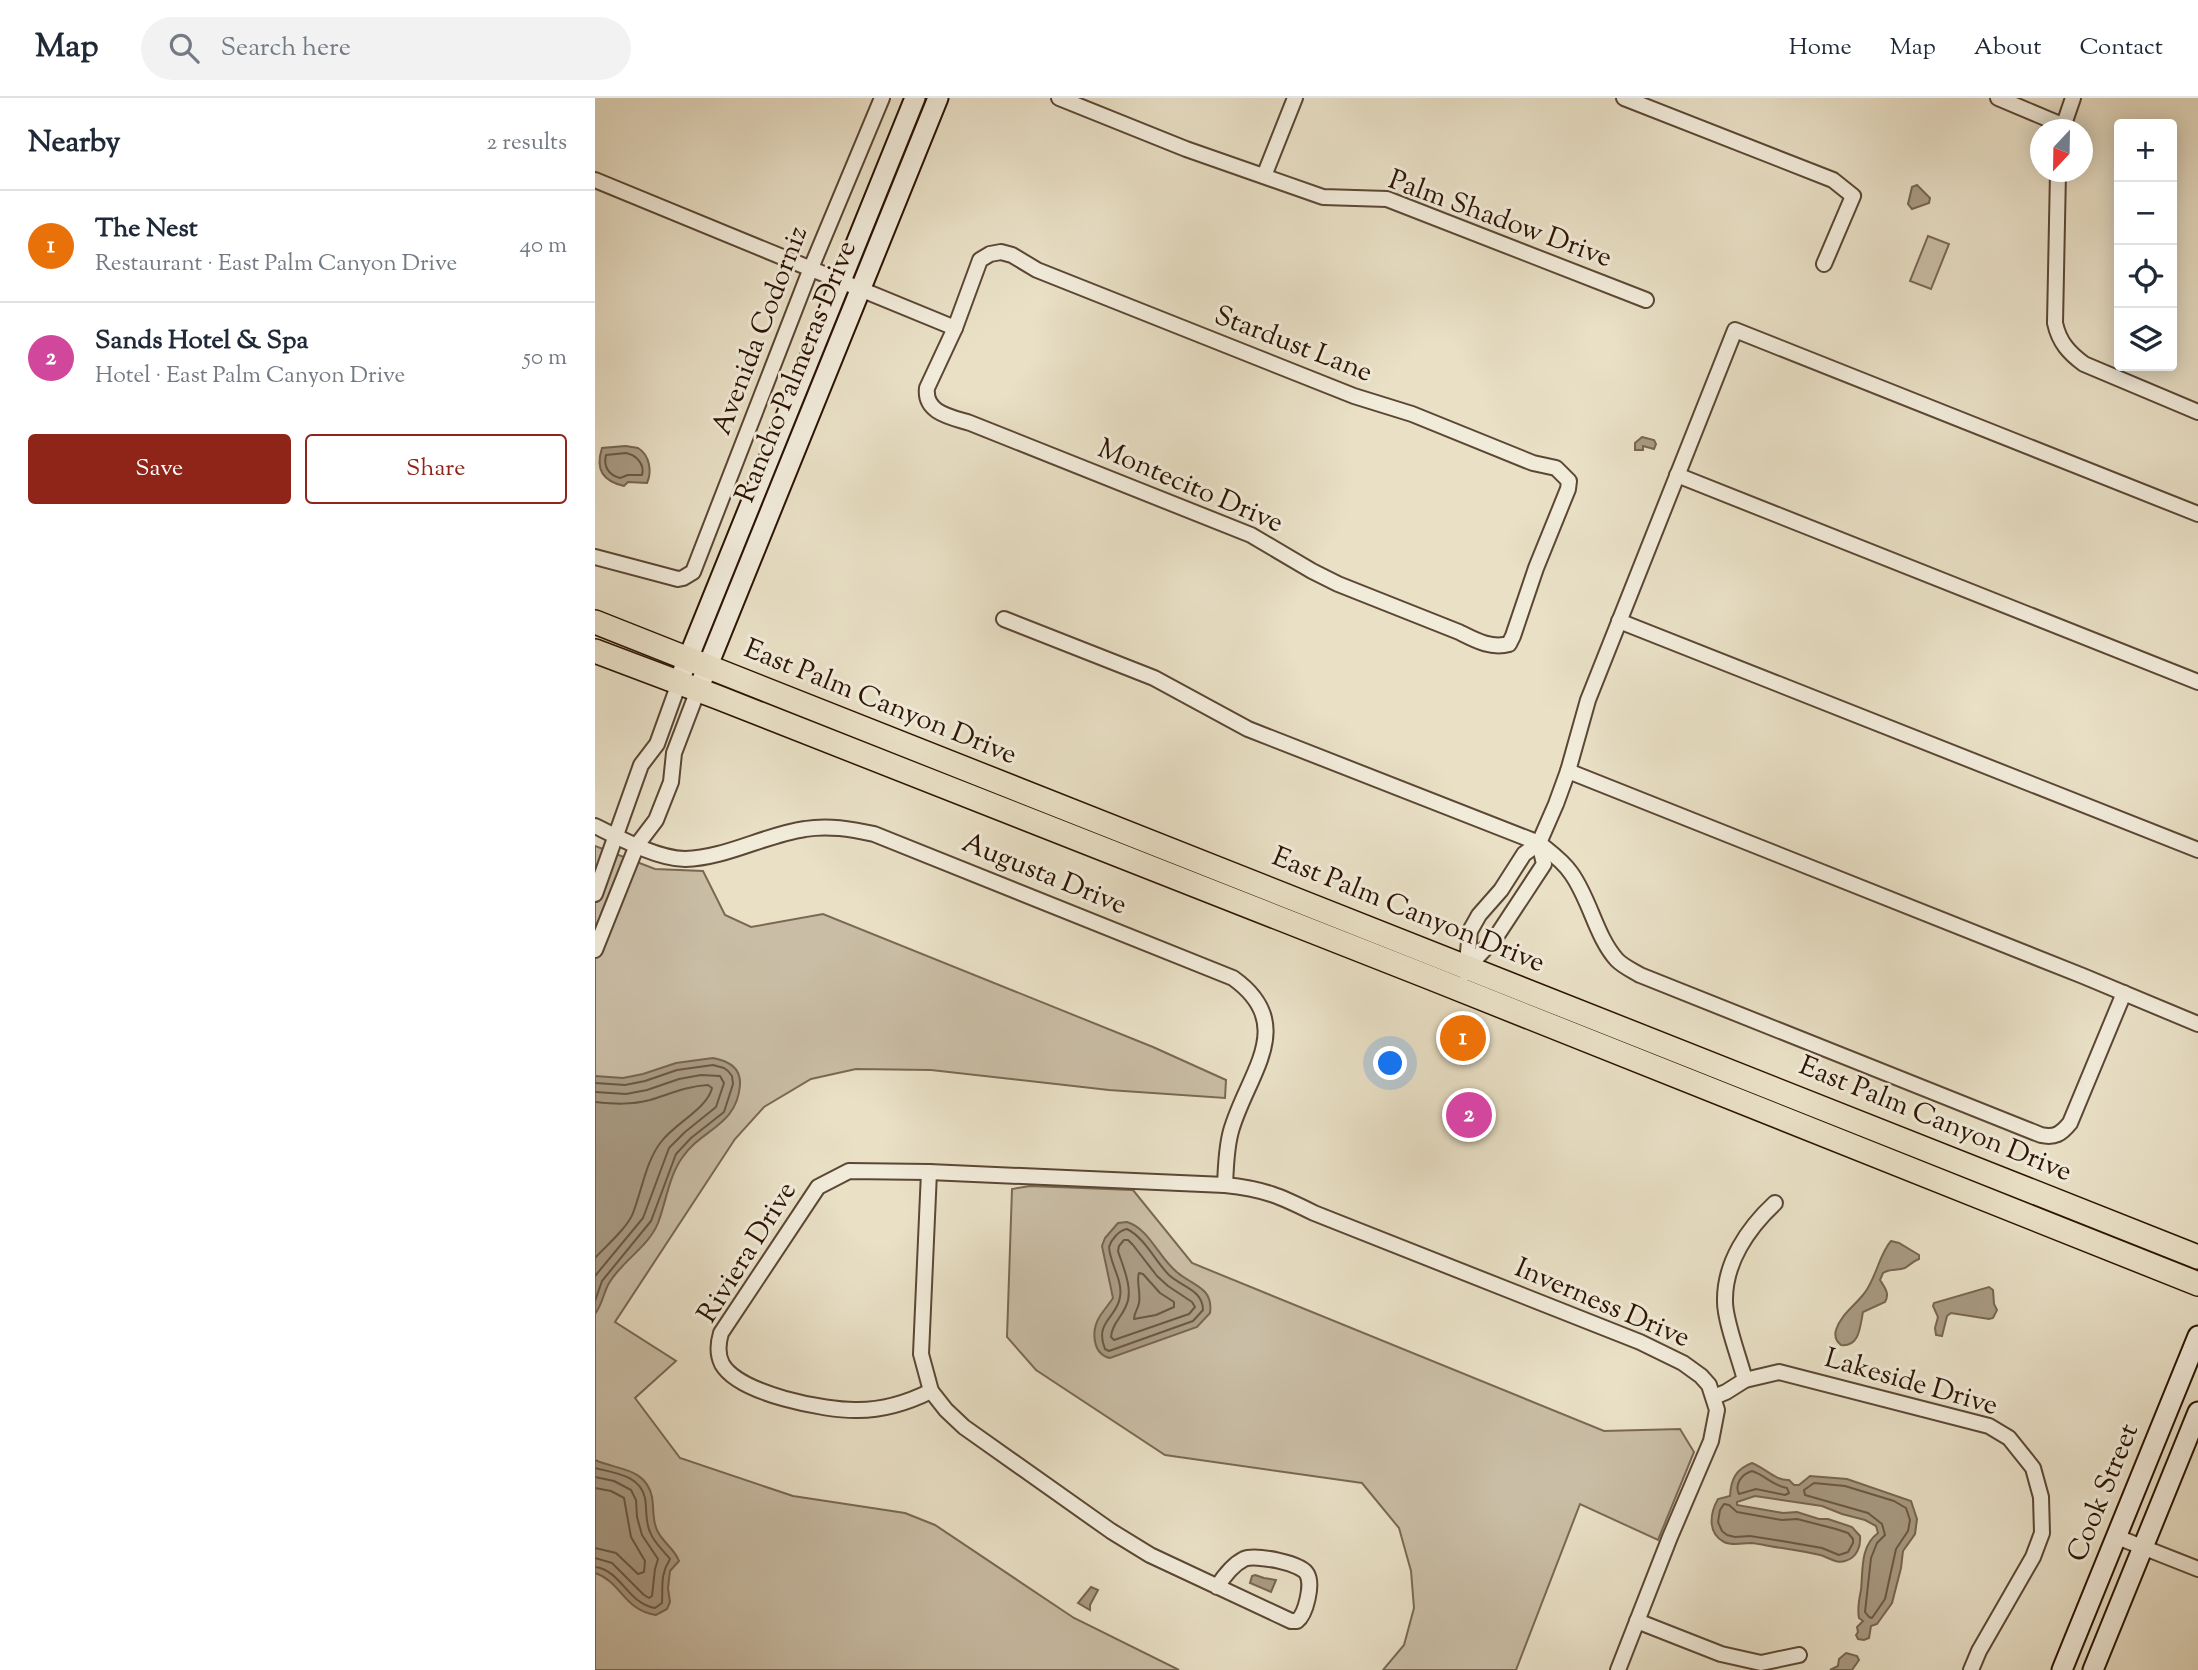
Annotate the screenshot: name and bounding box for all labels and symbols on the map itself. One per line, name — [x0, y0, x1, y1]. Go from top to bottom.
north arrow — [2030, 119, 2093, 182]
street label: Palm Shadow Drive — [1383, 161, 1617, 279]
street label: Avenida Codorniz — [703, 221, 819, 441]
street label: Rancho Palmeras Drive — [726, 235, 868, 509]
street label: Stardust Lane — [1208, 296, 1378, 394]
street label: Montecito Drive — [1091, 430, 1289, 544]
street label: East Palm Canyon Drive — [738, 630, 1022, 776]
street label: Augusta Drive — [956, 824, 1132, 926]
street label: East Palm Canyon Drive — [1266, 838, 1550, 984]
pin: 1 — [1440, 1012, 1486, 1064]
your location — [1373, 1046, 1407, 1080]
street label: East Palm Canyon Drive — [1793, 1047, 2077, 1193]
pin: 2 — [1446, 1089, 1492, 1141]
street label: Riviera Drive — [689, 1174, 807, 1332]
street label: Inverness Drive — [1508, 1249, 1696, 1359]
street label: Lakeside Drive — [1820, 1339, 2002, 1427]
street label: Cook Street — [2058, 1418, 2150, 1568]

